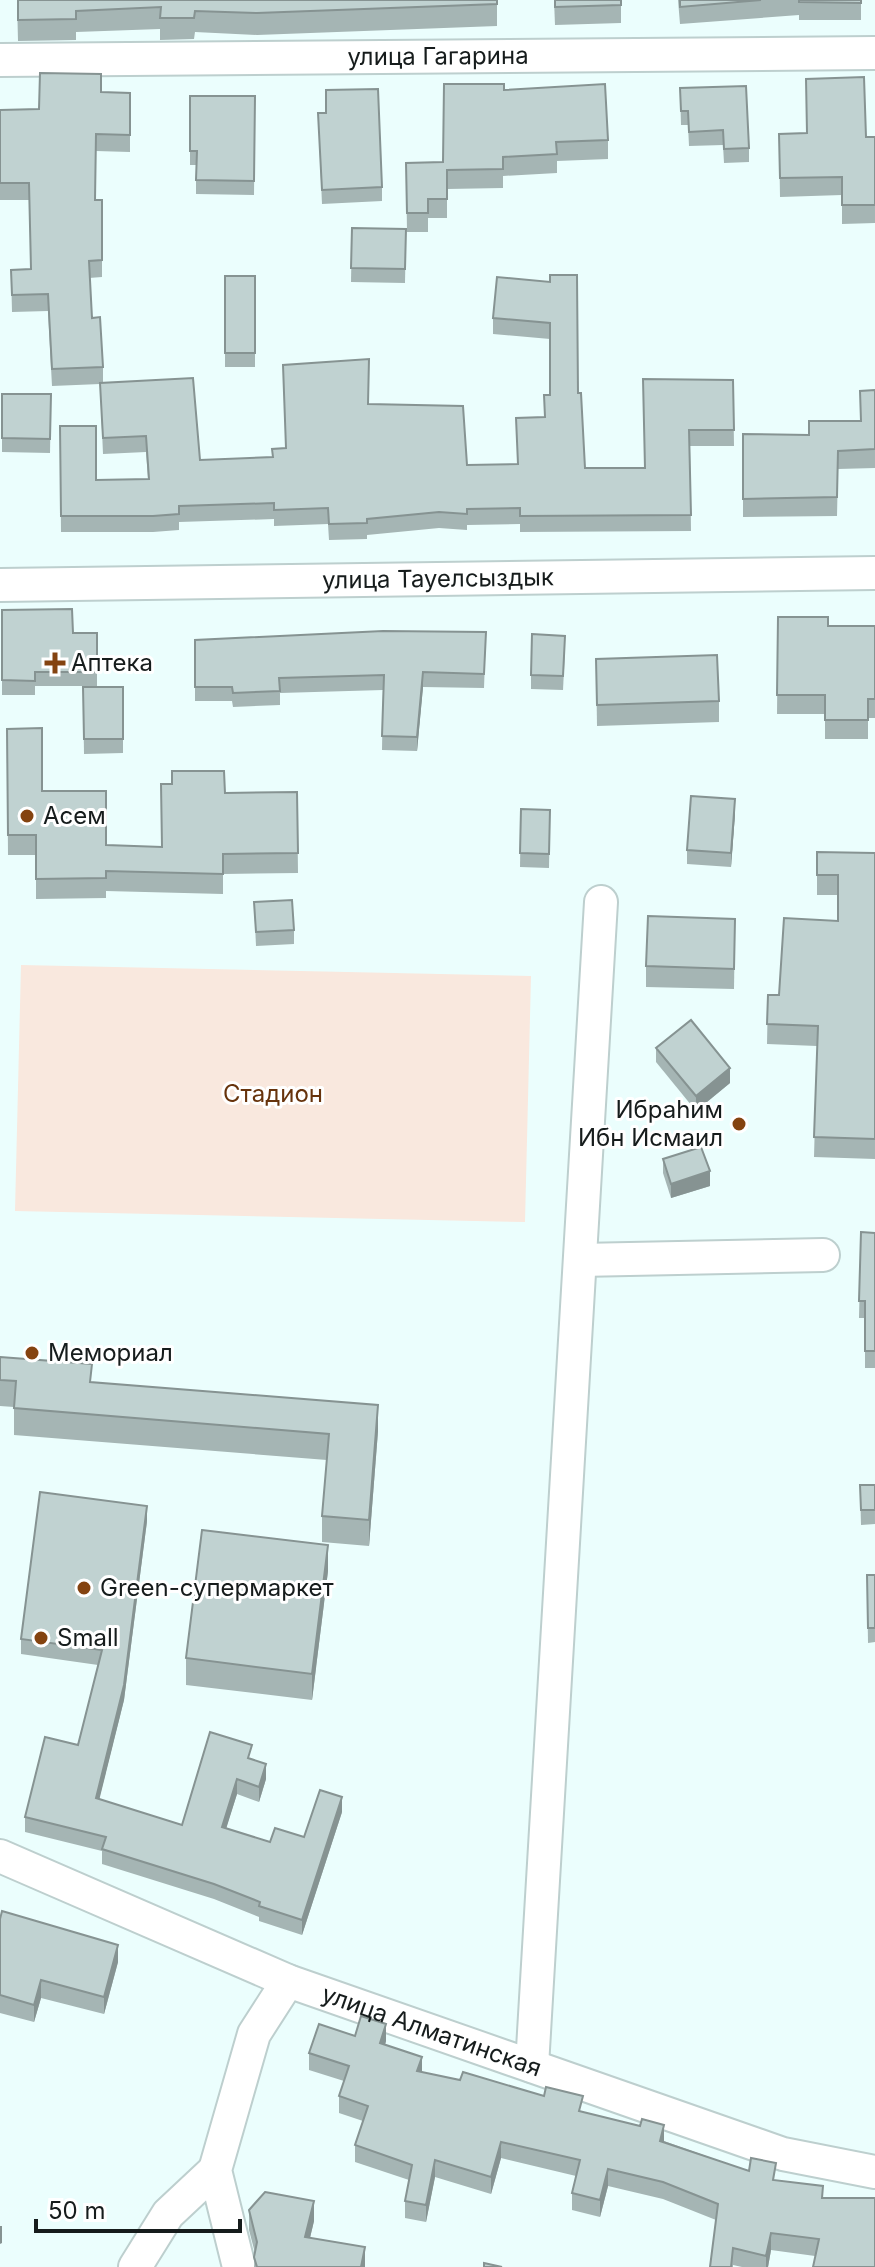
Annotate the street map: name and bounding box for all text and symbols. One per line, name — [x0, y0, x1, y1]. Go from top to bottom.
street label: улица Гагарина — [347, 41, 529, 71]
street label: улица Тауелсыздык — [322, 562, 554, 595]
place label: Аптека — [71, 648, 153, 677]
marker: Аптека — [46, 654, 64, 672]
place label: Асем — [43, 801, 106, 830]
marker: Асем — [18, 807, 36, 825]
park label: Стадион — [223, 1079, 323, 1108]
place label: Ибраһим Ибн Исмаил — [578, 1095, 723, 1152]
marker: Ибраһим Ибн Исмаил — [730, 1115, 748, 1133]
place label: Мемориал — [48, 1338, 173, 1367]
marker: Мемориал — [23, 1344, 41, 1362]
place label: Green-супермаркет — [100, 1573, 334, 1602]
marker: Green-супермаркет — [75, 1579, 93, 1597]
place label: Small — [57, 1623, 119, 1652]
marker: Small — [32, 1629, 50, 1647]
street label: улица Алматинская — [318, 1979, 545, 2082]
scale bar — [36, 2183, 240, 2233]
text: 50 m — [48, 2196, 106, 2225]

